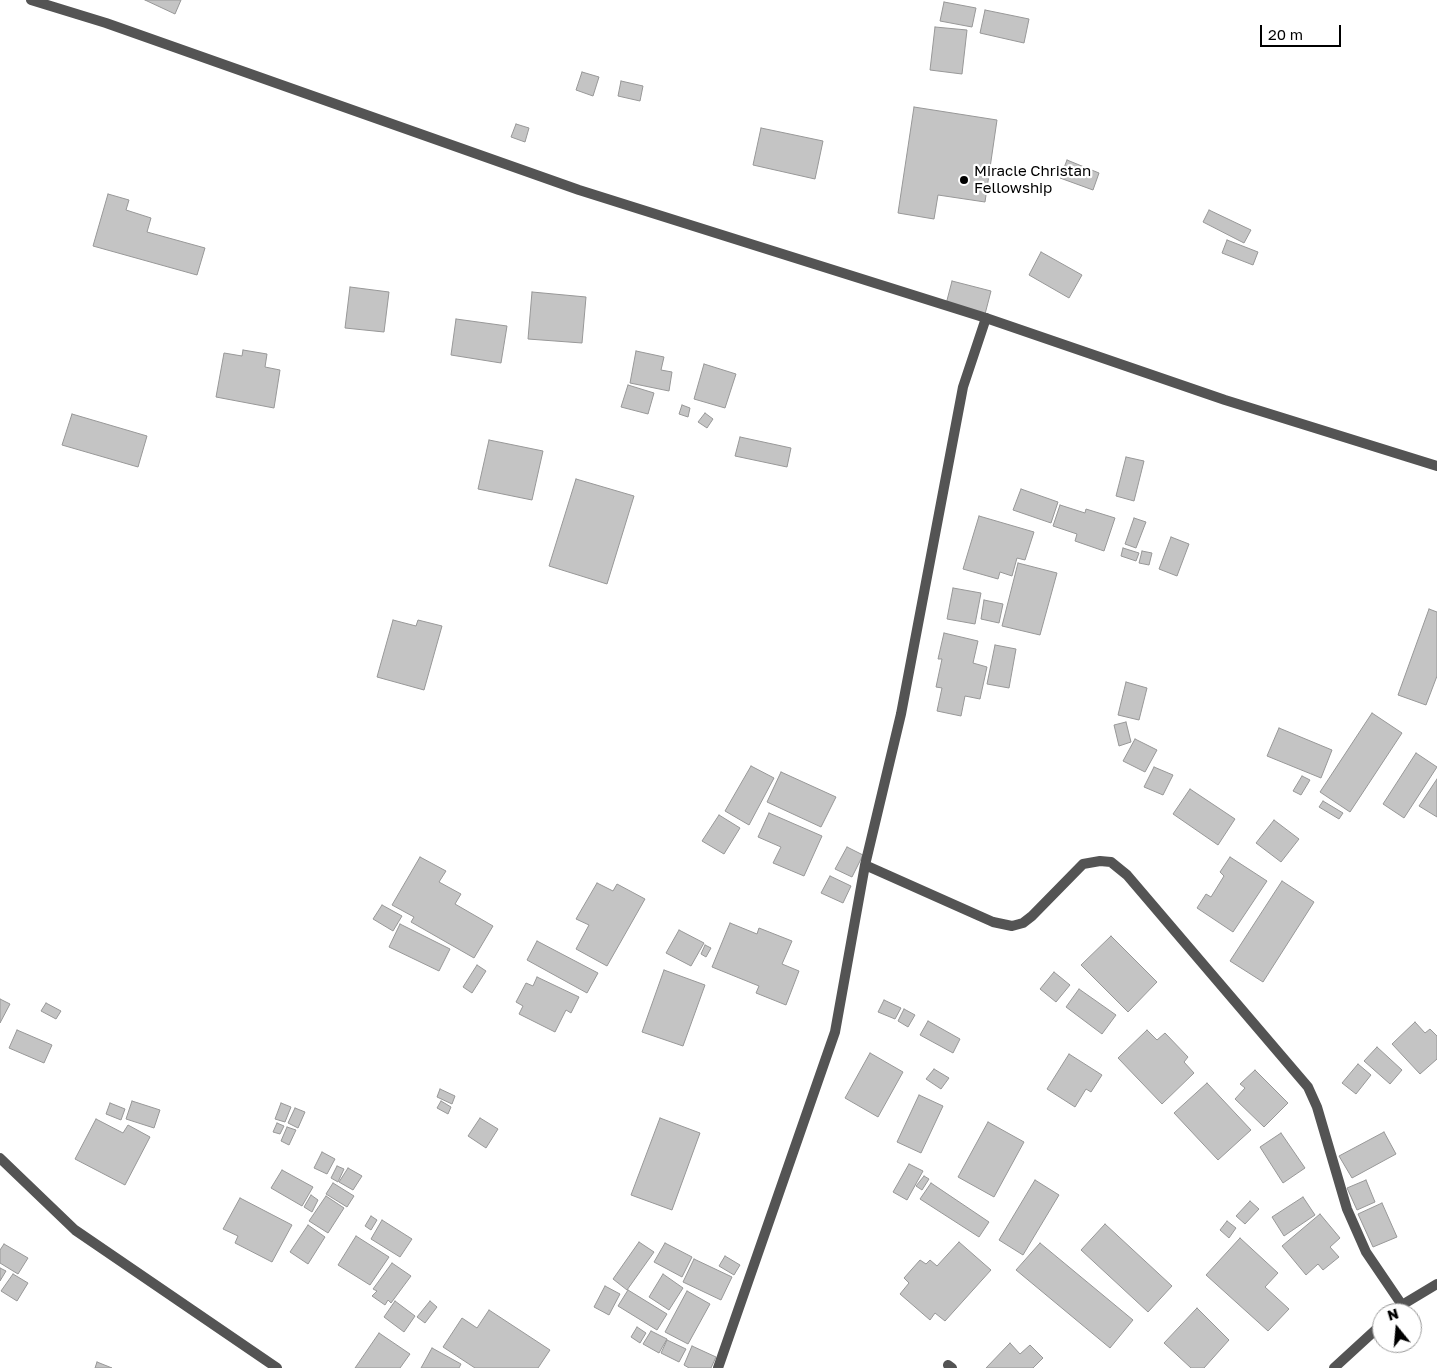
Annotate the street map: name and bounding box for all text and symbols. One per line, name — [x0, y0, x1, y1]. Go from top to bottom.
scale bar — [1262, 15, 1343, 47]
text: 20 m — [1268, 25, 1303, 43]
place label: Miracle Christan Fellowship — [974, 162, 1091, 197]
marker: Miracle Christan Fellowship — [958, 174, 970, 186]
north arrow — [1372, 1303, 1422, 1353]
text: N — [1385, 1304, 1400, 1324]

